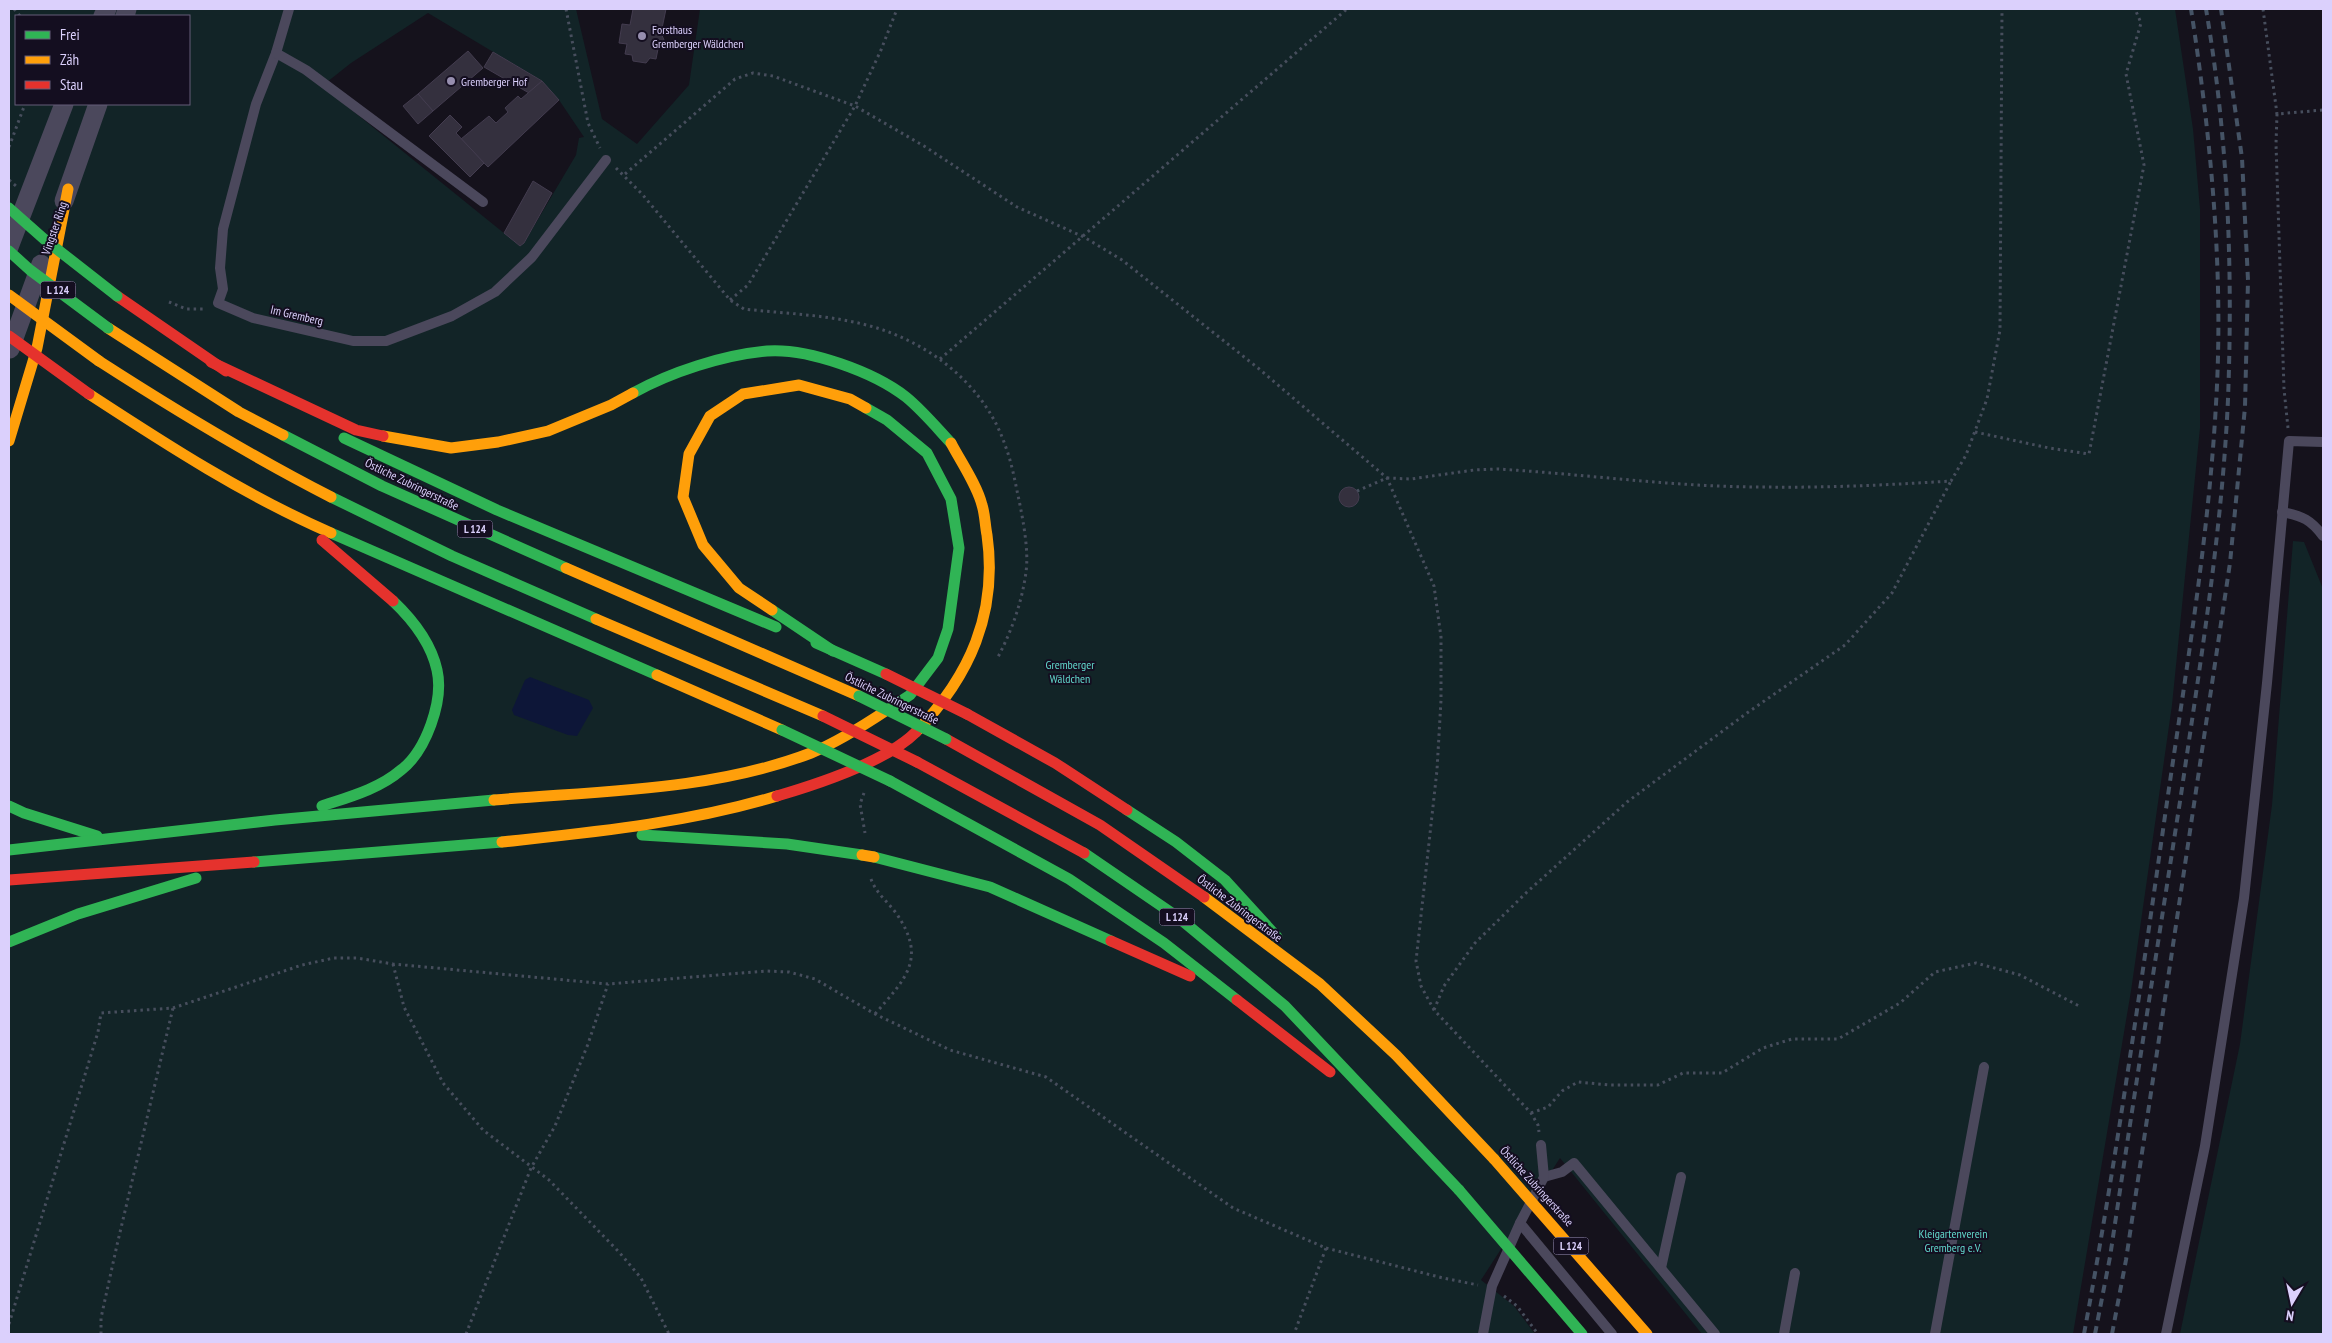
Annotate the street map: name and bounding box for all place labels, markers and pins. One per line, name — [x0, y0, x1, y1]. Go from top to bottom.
place label: Forsthaus Gremberger Wäldchen — [652, 22, 744, 51]
marker: Forsthaus Gremberger Wäldchen — [636, 30, 648, 42]
place label: Gremberger Hof — [461, 74, 528, 89]
marker: Gremberger Hof — [445, 75, 457, 87]

